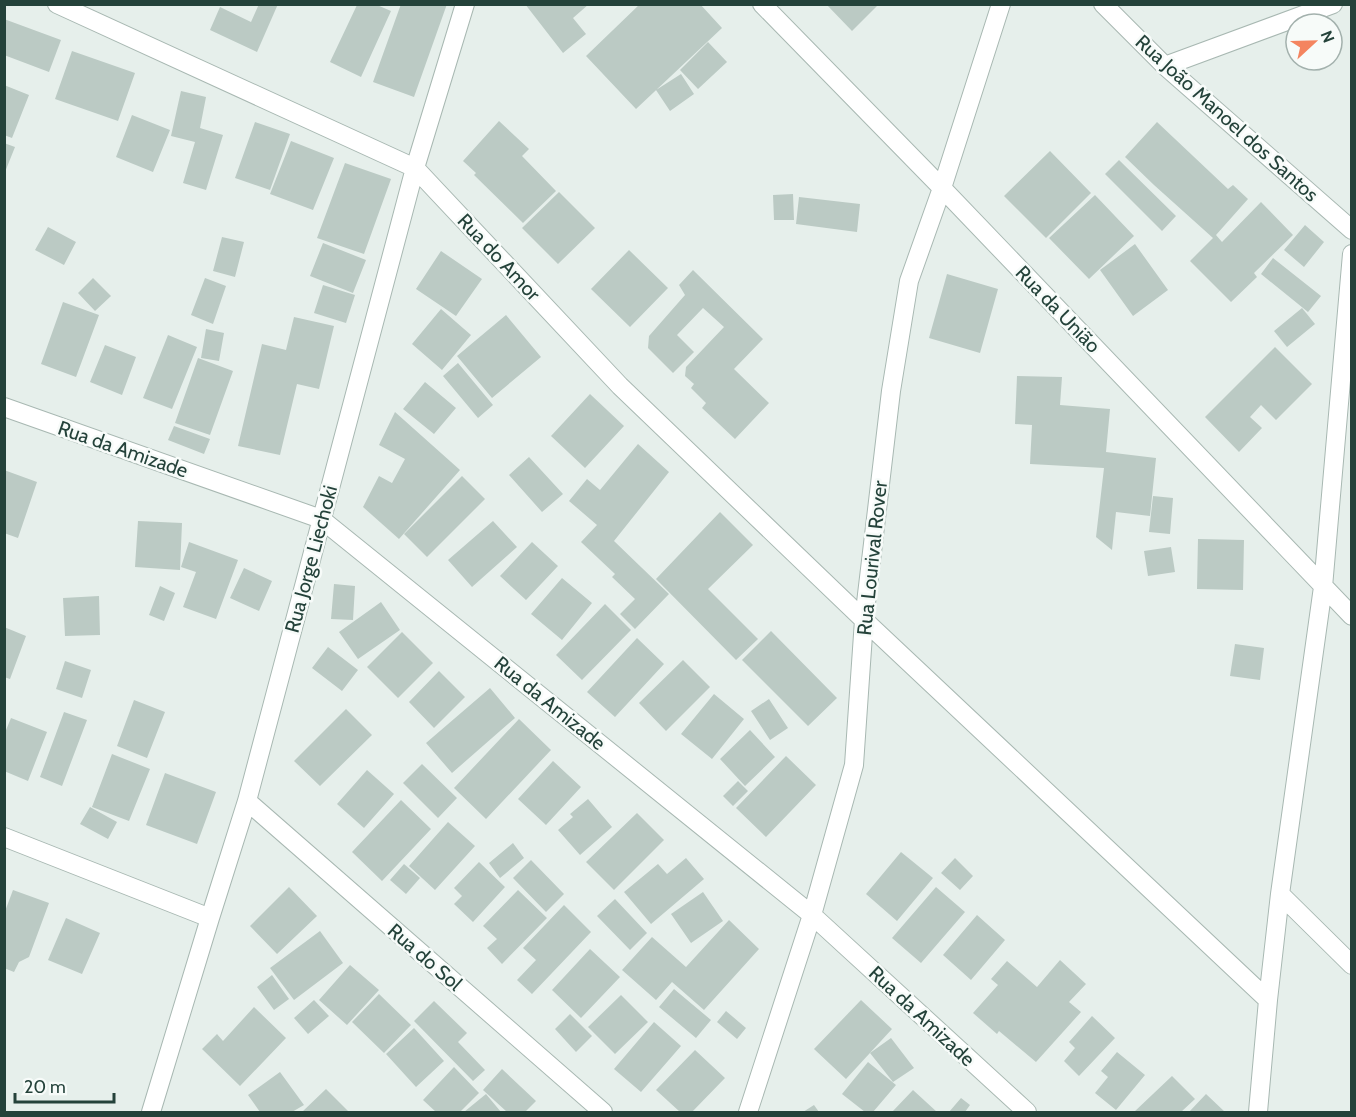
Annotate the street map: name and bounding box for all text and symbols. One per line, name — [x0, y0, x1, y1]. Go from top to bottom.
north arrow — [1284, 12, 1344, 72]
text: N — [1317, 28, 1338, 45]
street label: Rua João Manoel dos Santos — [1131, 30, 1323, 206]
street label: Rua do Amor — [453, 209, 546, 306]
street label: Rua da União — [1011, 260, 1105, 358]
street label: Rua da Amizade — [55, 416, 191, 482]
street label: Rua Lourival Rover — [852, 479, 892, 637]
street label: Rua Jorge Liechoki — [280, 483, 342, 635]
street label: Rua da Amizade — [490, 651, 610, 755]
street label: Rua do Sol — [383, 918, 467, 996]
street label: Rua da Amizade — [864, 961, 980, 1071]
scale bar — [15, 1066, 114, 1104]
text: 20 m — [24, 1076, 66, 1098]

